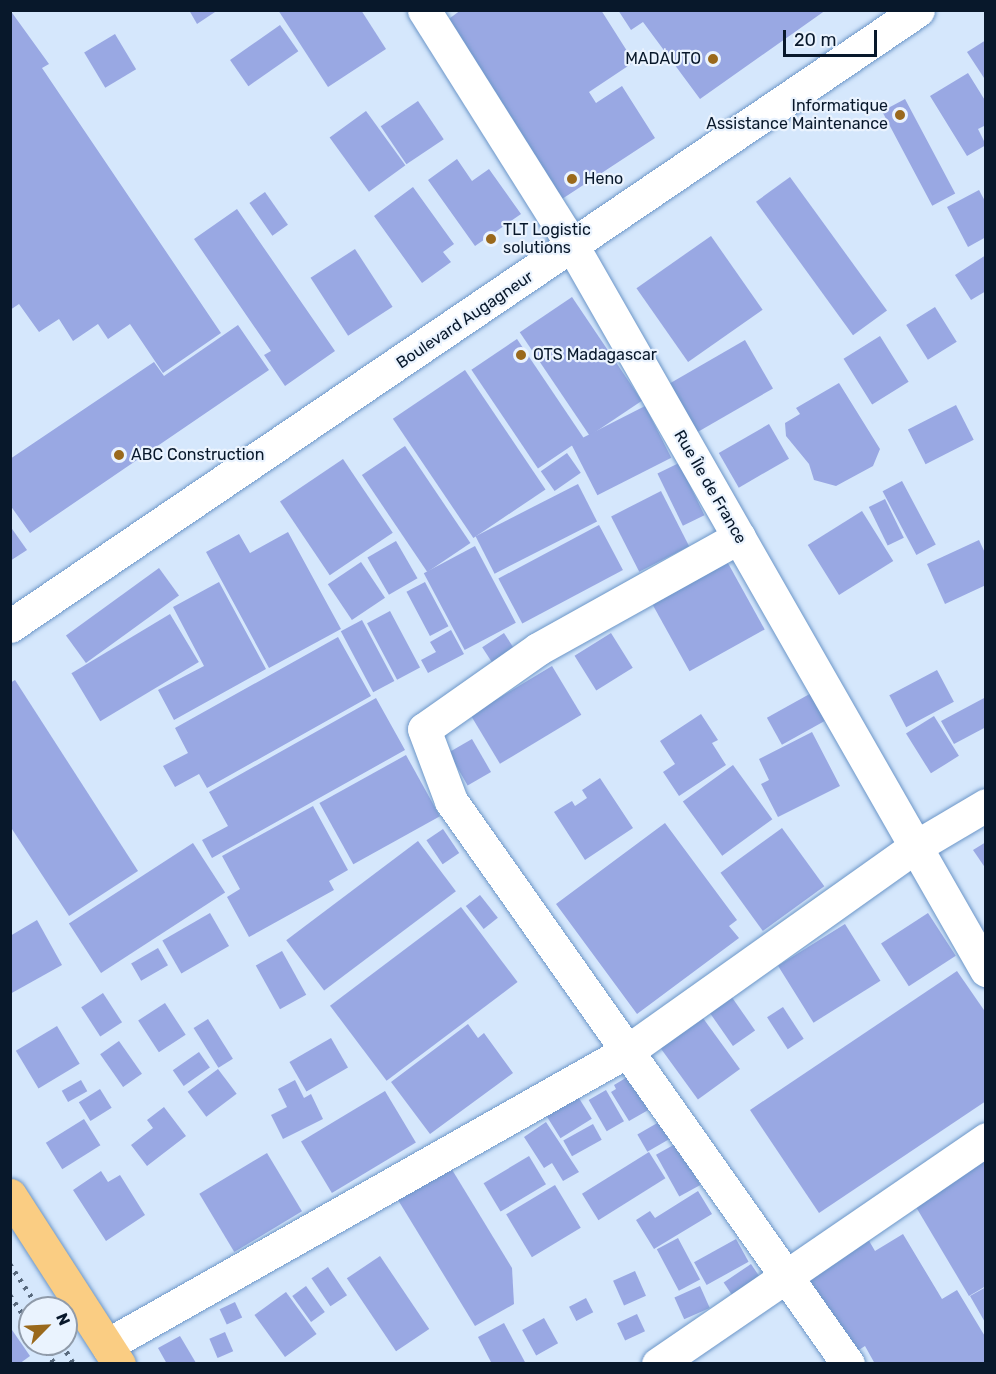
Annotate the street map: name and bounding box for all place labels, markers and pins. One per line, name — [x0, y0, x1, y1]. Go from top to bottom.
place label: MADAUTO — [625, 49, 701, 69]
marker: MADAUTO — [706, 52, 720, 66]
place label: Informatique Assistance Maintenance — [706, 96, 888, 134]
marker: Informatique Assistance Maintenance — [893, 108, 907, 122]
place label: Heno — [584, 169, 623, 189]
marker: Heno — [565, 172, 579, 186]
place label: TLT Logistic solutions — [503, 220, 591, 258]
marker: TLT Logistic solutions — [484, 232, 498, 246]
place label: OTS Madagascar — [533, 345, 657, 365]
marker: OTS Madagascar — [514, 348, 528, 362]
place label: ABC Construction — [131, 445, 264, 465]
marker: ABC Construction — [112, 448, 126, 462]

